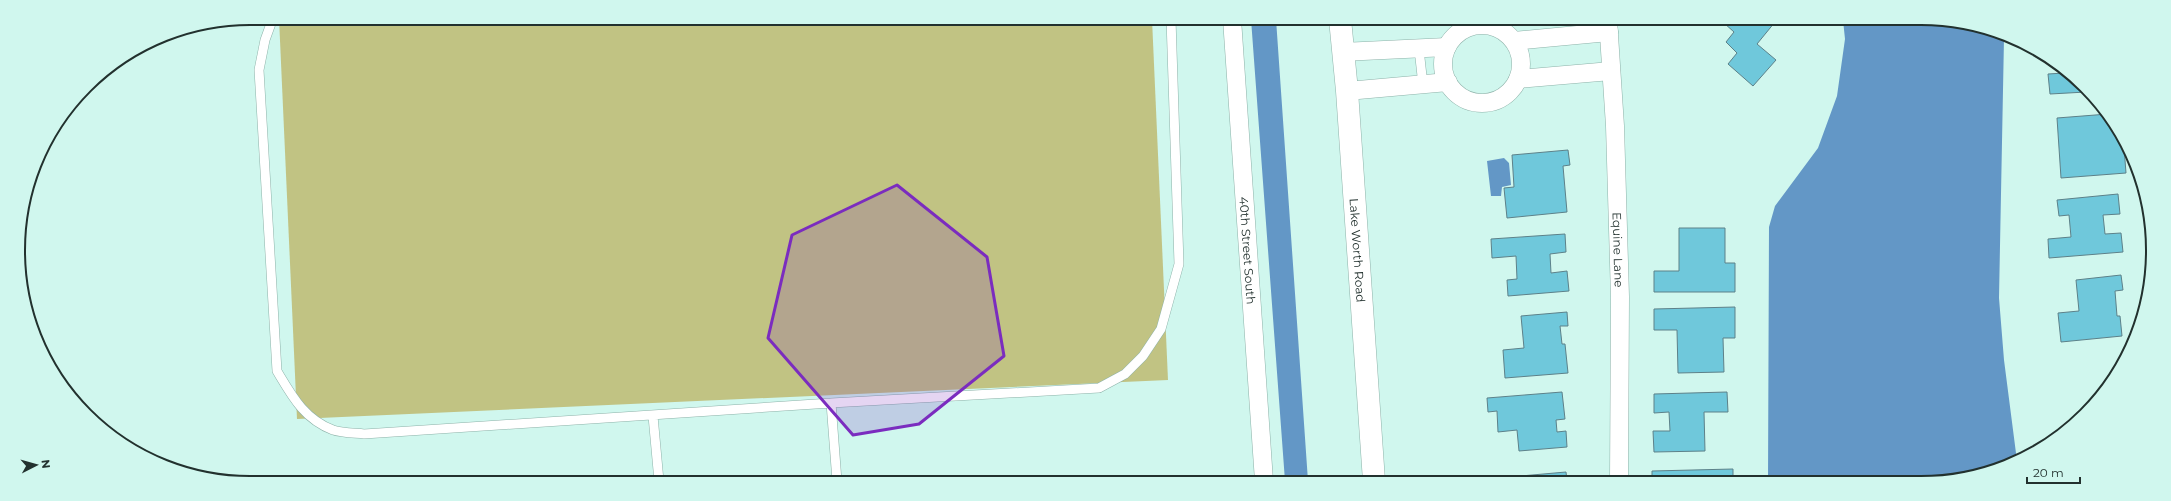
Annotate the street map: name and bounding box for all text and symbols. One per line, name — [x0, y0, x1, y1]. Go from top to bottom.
street label: 40th Street South — [1237, 196, 1259, 305]
street label: Lake Worth Road — [1347, 198, 1369, 303]
street label: Equine Lane — [1610, 212, 1627, 288]
north arrow — [16, 445, 56, 485]
text: N — [39, 459, 53, 469]
scale bar — [2027, 459, 2080, 485]
text: 20 m — [2033, 465, 2064, 480]

